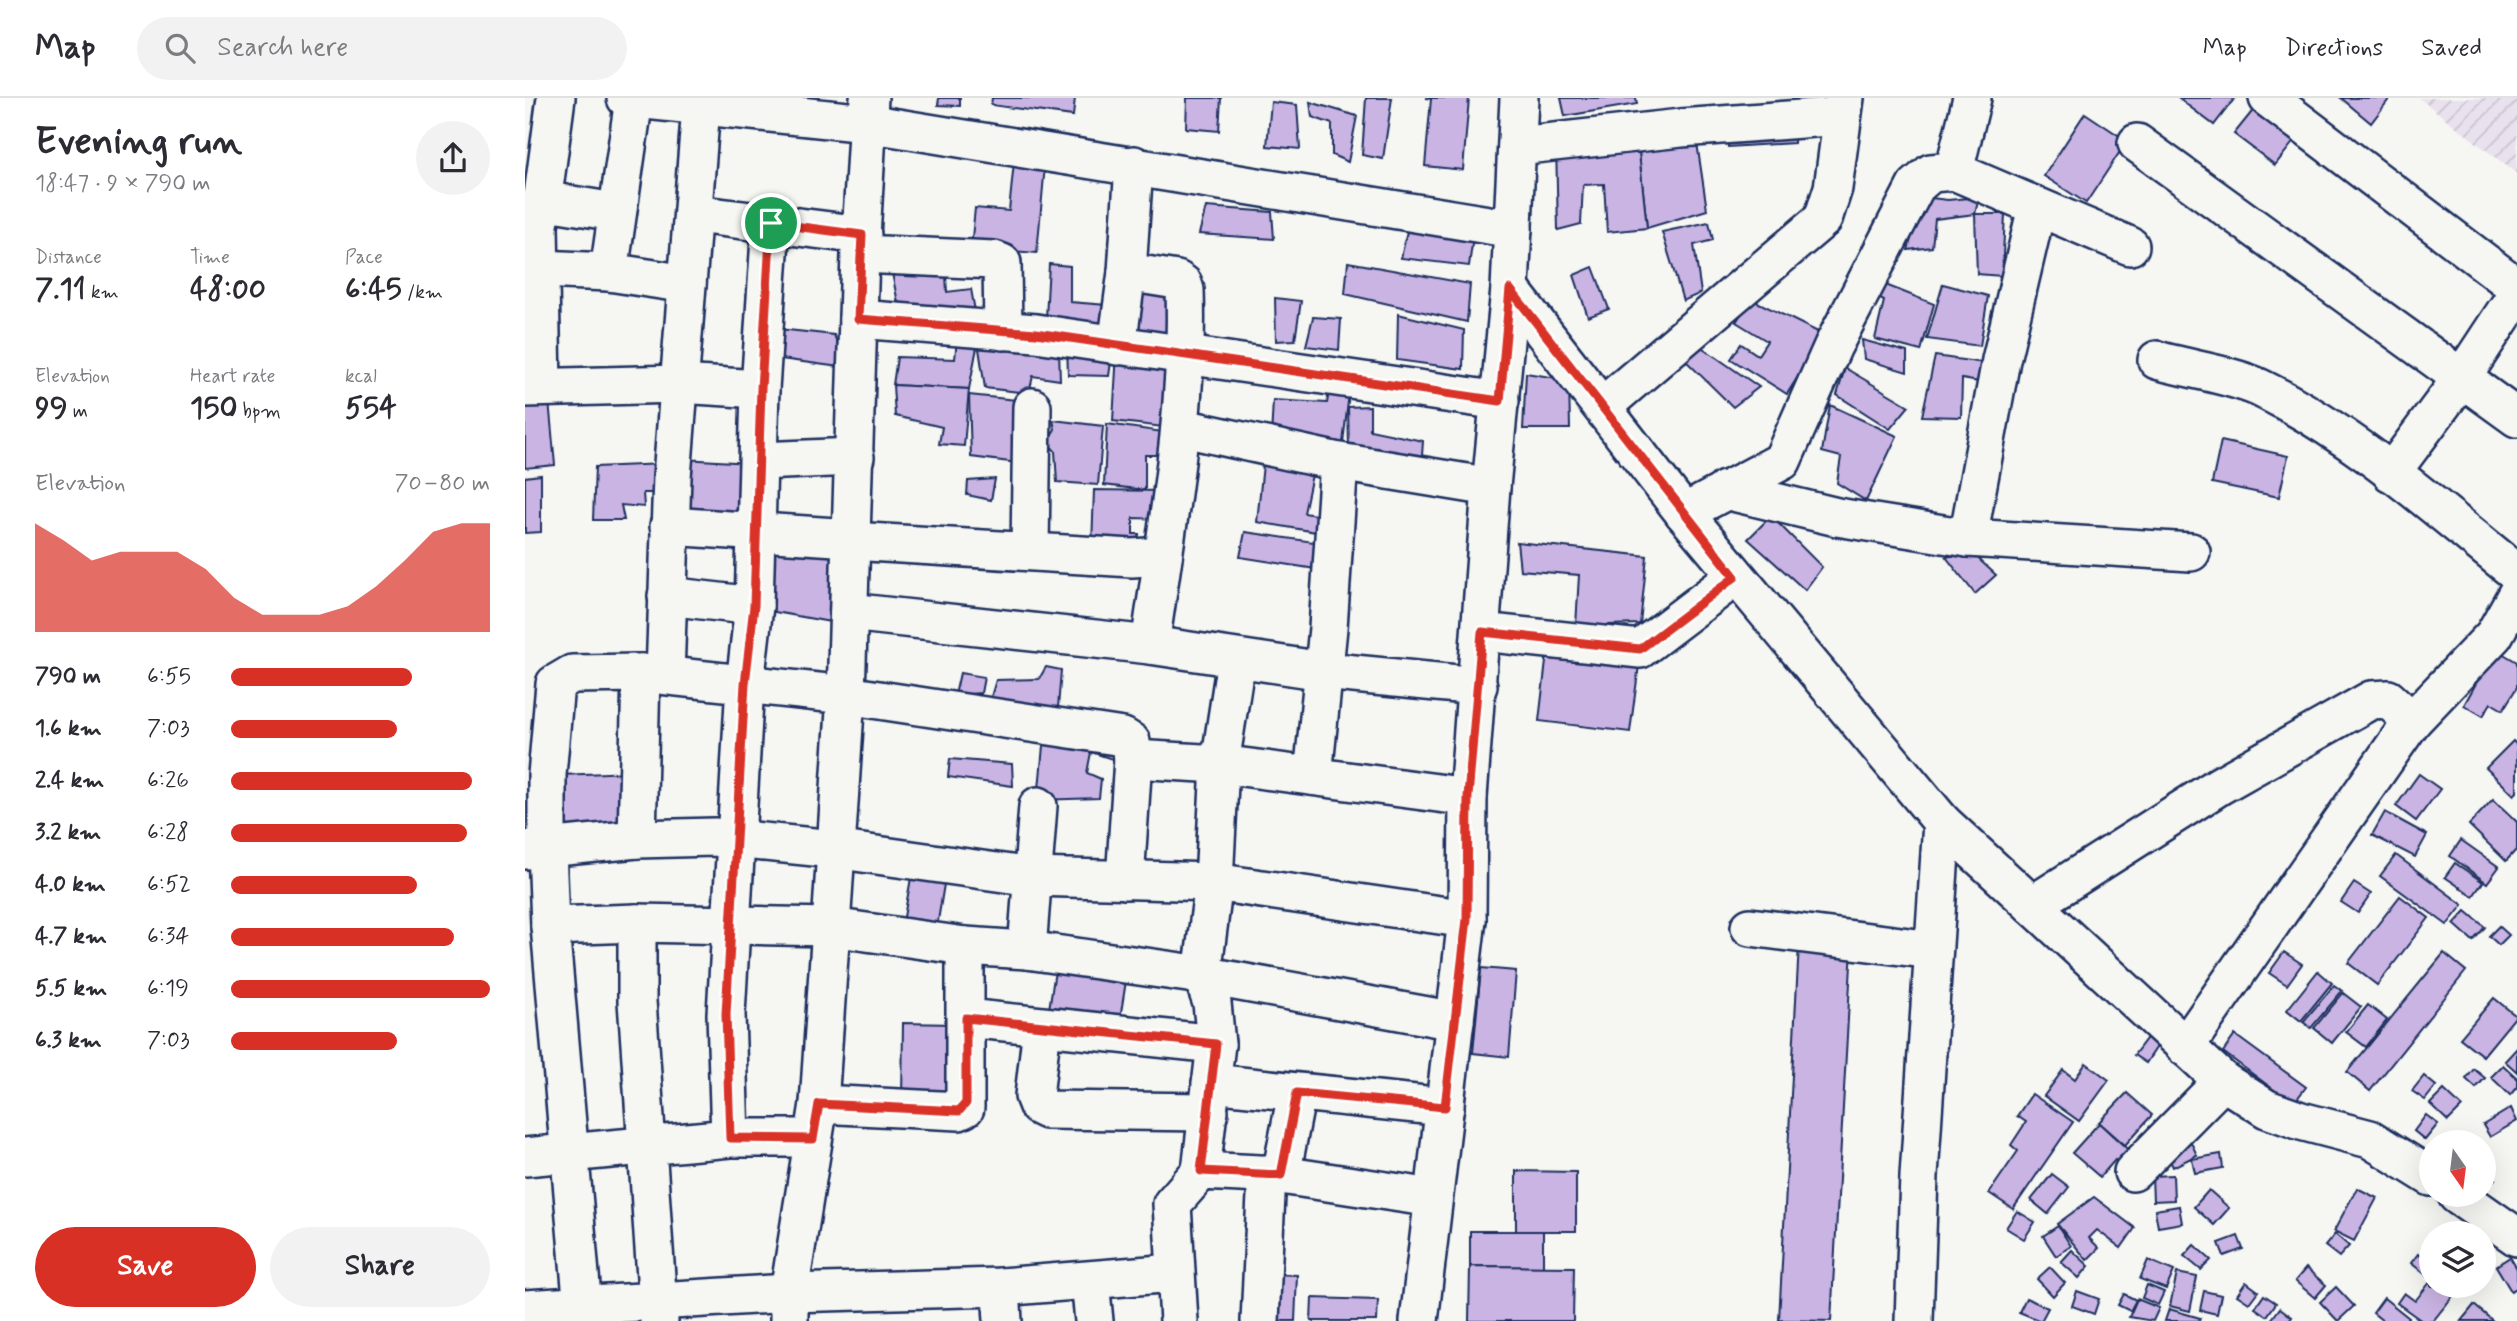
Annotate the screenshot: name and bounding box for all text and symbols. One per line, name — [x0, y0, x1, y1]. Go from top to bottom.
search box — [137, 17, 627, 80]
text: Map — [35, 26, 95, 70]
icon: search — [161, 29, 199, 67]
text: Search here — [217, 31, 348, 65]
text: Map — [2203, 33, 2247, 64]
text: Directions — [2285, 33, 2383, 64]
text: Saved — [2421, 33, 2482, 64]
text: Evening run — [35, 118, 242, 167]
button: share — [416, 121, 490, 195]
text: 18:47 · 9 × 790 m — [35, 169, 210, 199]
pin — [741, 193, 801, 253]
icon: arrive — [752, 204, 790, 242]
text: Distance — [35, 245, 102, 270]
text: Time — [190, 245, 230, 270]
text: Pace — [345, 245, 383, 270]
text: 7.11 — [35, 270, 86, 309]
text: 48:00 — [190, 270, 266, 309]
text: 6:45 — [345, 270, 402, 309]
text: km — [86, 280, 119, 305]
text: /km — [402, 280, 443, 305]
text: Elevation — [35, 364, 110, 389]
text: Heart rate — [190, 364, 275, 389]
text: kcal — [345, 364, 377, 389]
text: 99 — [35, 389, 68, 428]
text: 150 — [190, 389, 237, 428]
text: 554 — [345, 389, 397, 428]
text: m — [68, 399, 88, 424]
text: bpm — [237, 399, 281, 424]
text: Elevation — [35, 469, 126, 499]
text: 70–80 m — [395, 469, 490, 499]
text: 790 m — [35, 662, 101, 692]
text: 6:55 — [147, 662, 191, 692]
text: 1.6 km — [35, 714, 102, 744]
text: 7:03 — [147, 714, 190, 744]
text: 2.4 km — [35, 766, 104, 796]
text: 6:26 — [147, 766, 189, 796]
text: 3.2 km — [35, 818, 101, 848]
text: 6:28 — [147, 818, 189, 848]
text: 4.0 km — [35, 870, 106, 900]
text: 6:52 — [147, 870, 191, 900]
text: 4.7 km — [35, 922, 107, 952]
text: 6:34 — [147, 922, 189, 952]
text: 5.5 km — [35, 974, 107, 1004]
text: 6:19 — [147, 974, 189, 1004]
text: 6.3 km — [35, 1026, 102, 1056]
text: 7:03 — [147, 1026, 190, 1056]
north arrow — [2419, 1130, 2495, 1208]
map controls — [2419, 1130, 2496, 1298]
button: layers — [2419, 1221, 2496, 1298]
button: Save — [35, 1227, 256, 1307]
button: Share — [270, 1227, 490, 1307]

